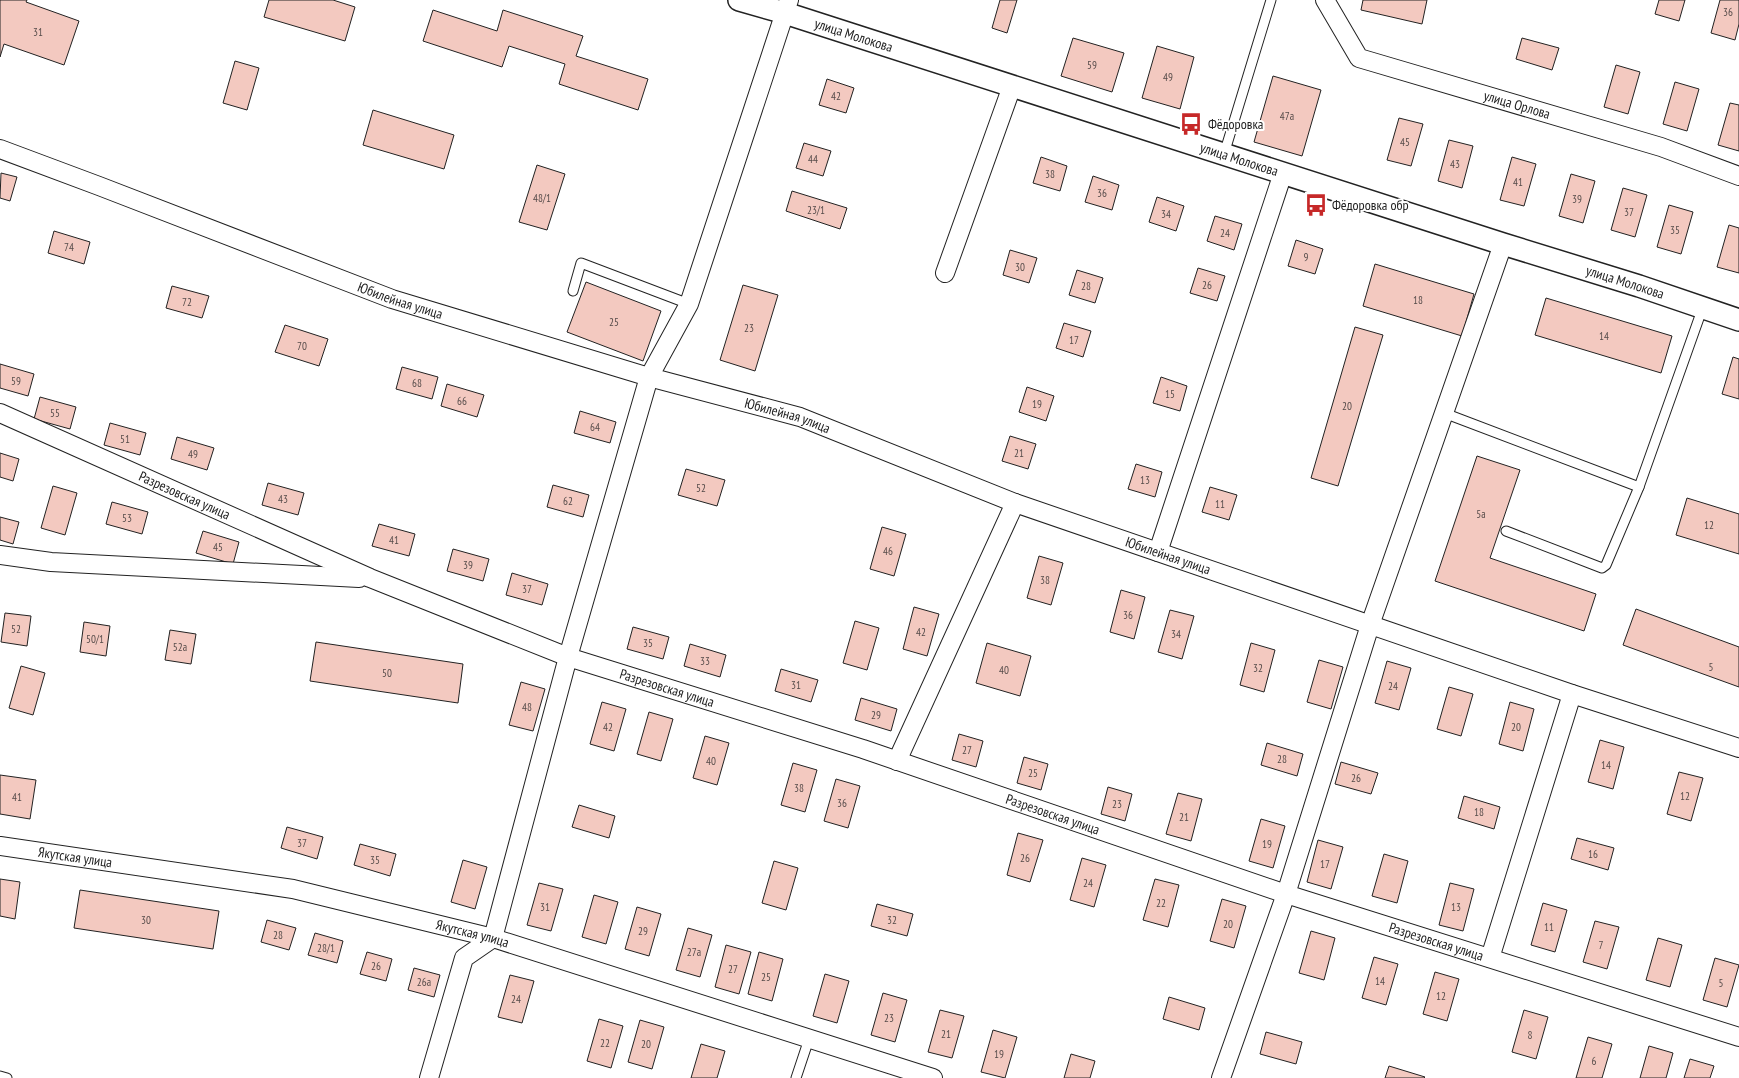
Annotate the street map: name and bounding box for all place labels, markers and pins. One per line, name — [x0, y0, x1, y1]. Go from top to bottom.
bus stop icon: Фёдоровка — [1178, 111, 1204, 137]
place label: Фёдоровка — [1208, 115, 1263, 133]
bus stop icon: Фёдоровка обр — [1303, 192, 1329, 218]
place label: Фёдоровка обр — [1332, 196, 1409, 214]

